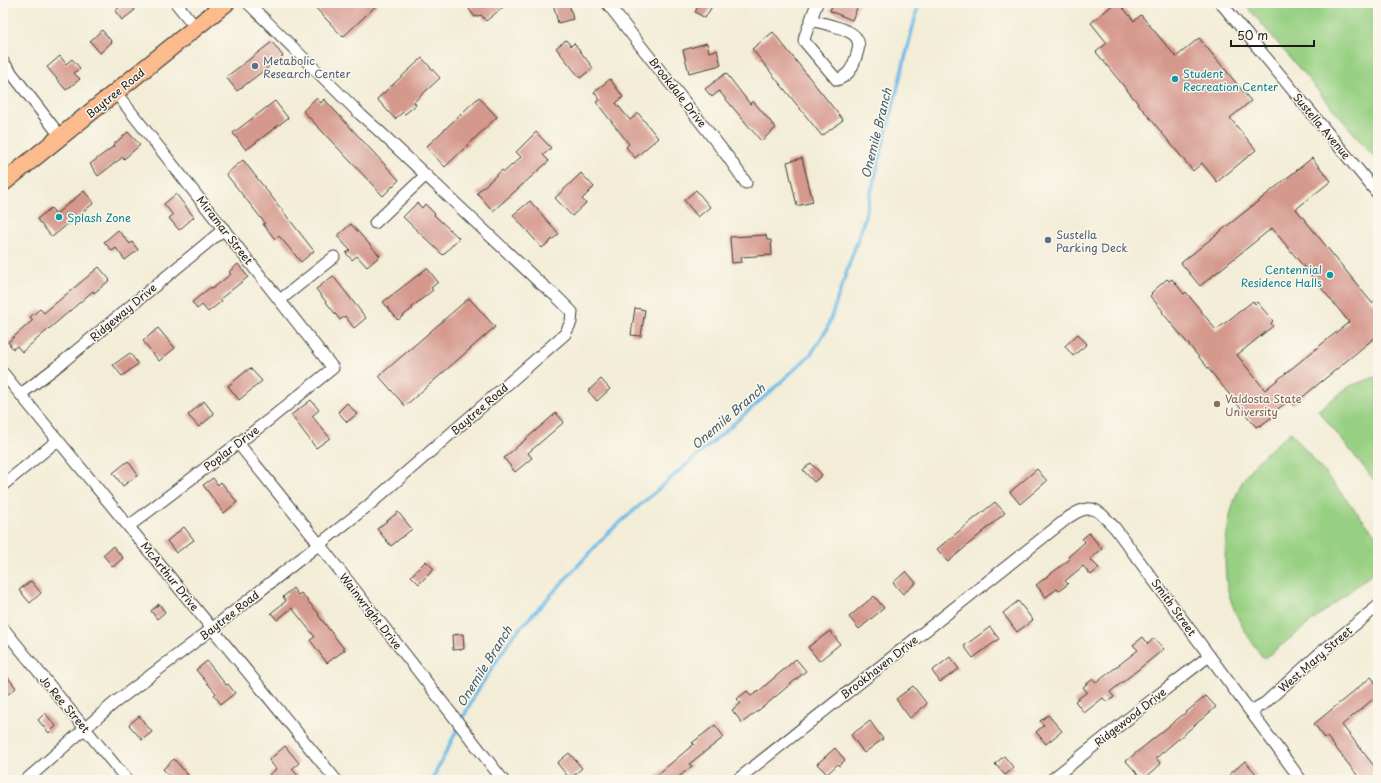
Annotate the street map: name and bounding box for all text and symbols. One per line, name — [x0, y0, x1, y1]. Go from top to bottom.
scale bar — [1231, 22, 1314, 48]
text: 50 m — [1237, 26, 1268, 44]
place label: Metabolic Research Center — [263, 52, 351, 82]
street label: Brookdale Drive — [645, 53, 711, 131]
marker: Metabolic Research Center — [250, 61, 260, 71]
street label: Baytree Road — [82, 64, 148, 122]
place label: Student Recreation Center — [1183, 65, 1279, 95]
marker: Student Recreation Center — [1170, 74, 1180, 84]
water label: Onemile Branch — [856, 85, 896, 180]
street label: Sustella Avenue — [1289, 89, 1355, 163]
street label: Miramar Street — [193, 192, 258, 268]
place label: Splash Zone — [67, 209, 131, 226]
marker: Splash Zone — [54, 212, 64, 222]
place label: Sustella Parking Deck — [1056, 226, 1128, 256]
marker: Sustella Parking Deck — [1043, 235, 1053, 245]
place label: Centennial Residence Halls — [1241, 261, 1322, 291]
marker: Centennial Residence Halls — [1325, 270, 1335, 280]
street label: Ridgeway Drive — [86, 279, 160, 345]
water label: Onemile Branch — [687, 378, 769, 453]
street label: Baytree Road — [446, 379, 512, 439]
place label: Valdosta State University — [1225, 390, 1302, 420]
marker: Valdosta State University — [1212, 399, 1222, 409]
street label: Poplar Drive — [200, 421, 262, 475]
street label: McArthur Drive — [137, 538, 203, 614]
street label: Wainwright Drive — [336, 569, 406, 653]
street label: Smith Street — [1147, 575, 1201, 640]
street label: Baytree Road — [195, 586, 263, 644]
water label: Onemile Branch — [452, 621, 517, 710]
street label: West Mary Street — [1274, 622, 1356, 696]
street label: Brookhaven Drive — [837, 631, 922, 703]
street label: Jo Ree Street — [36, 672, 94, 737]
street label: Ridgewood Drive — [1090, 683, 1170, 751]

